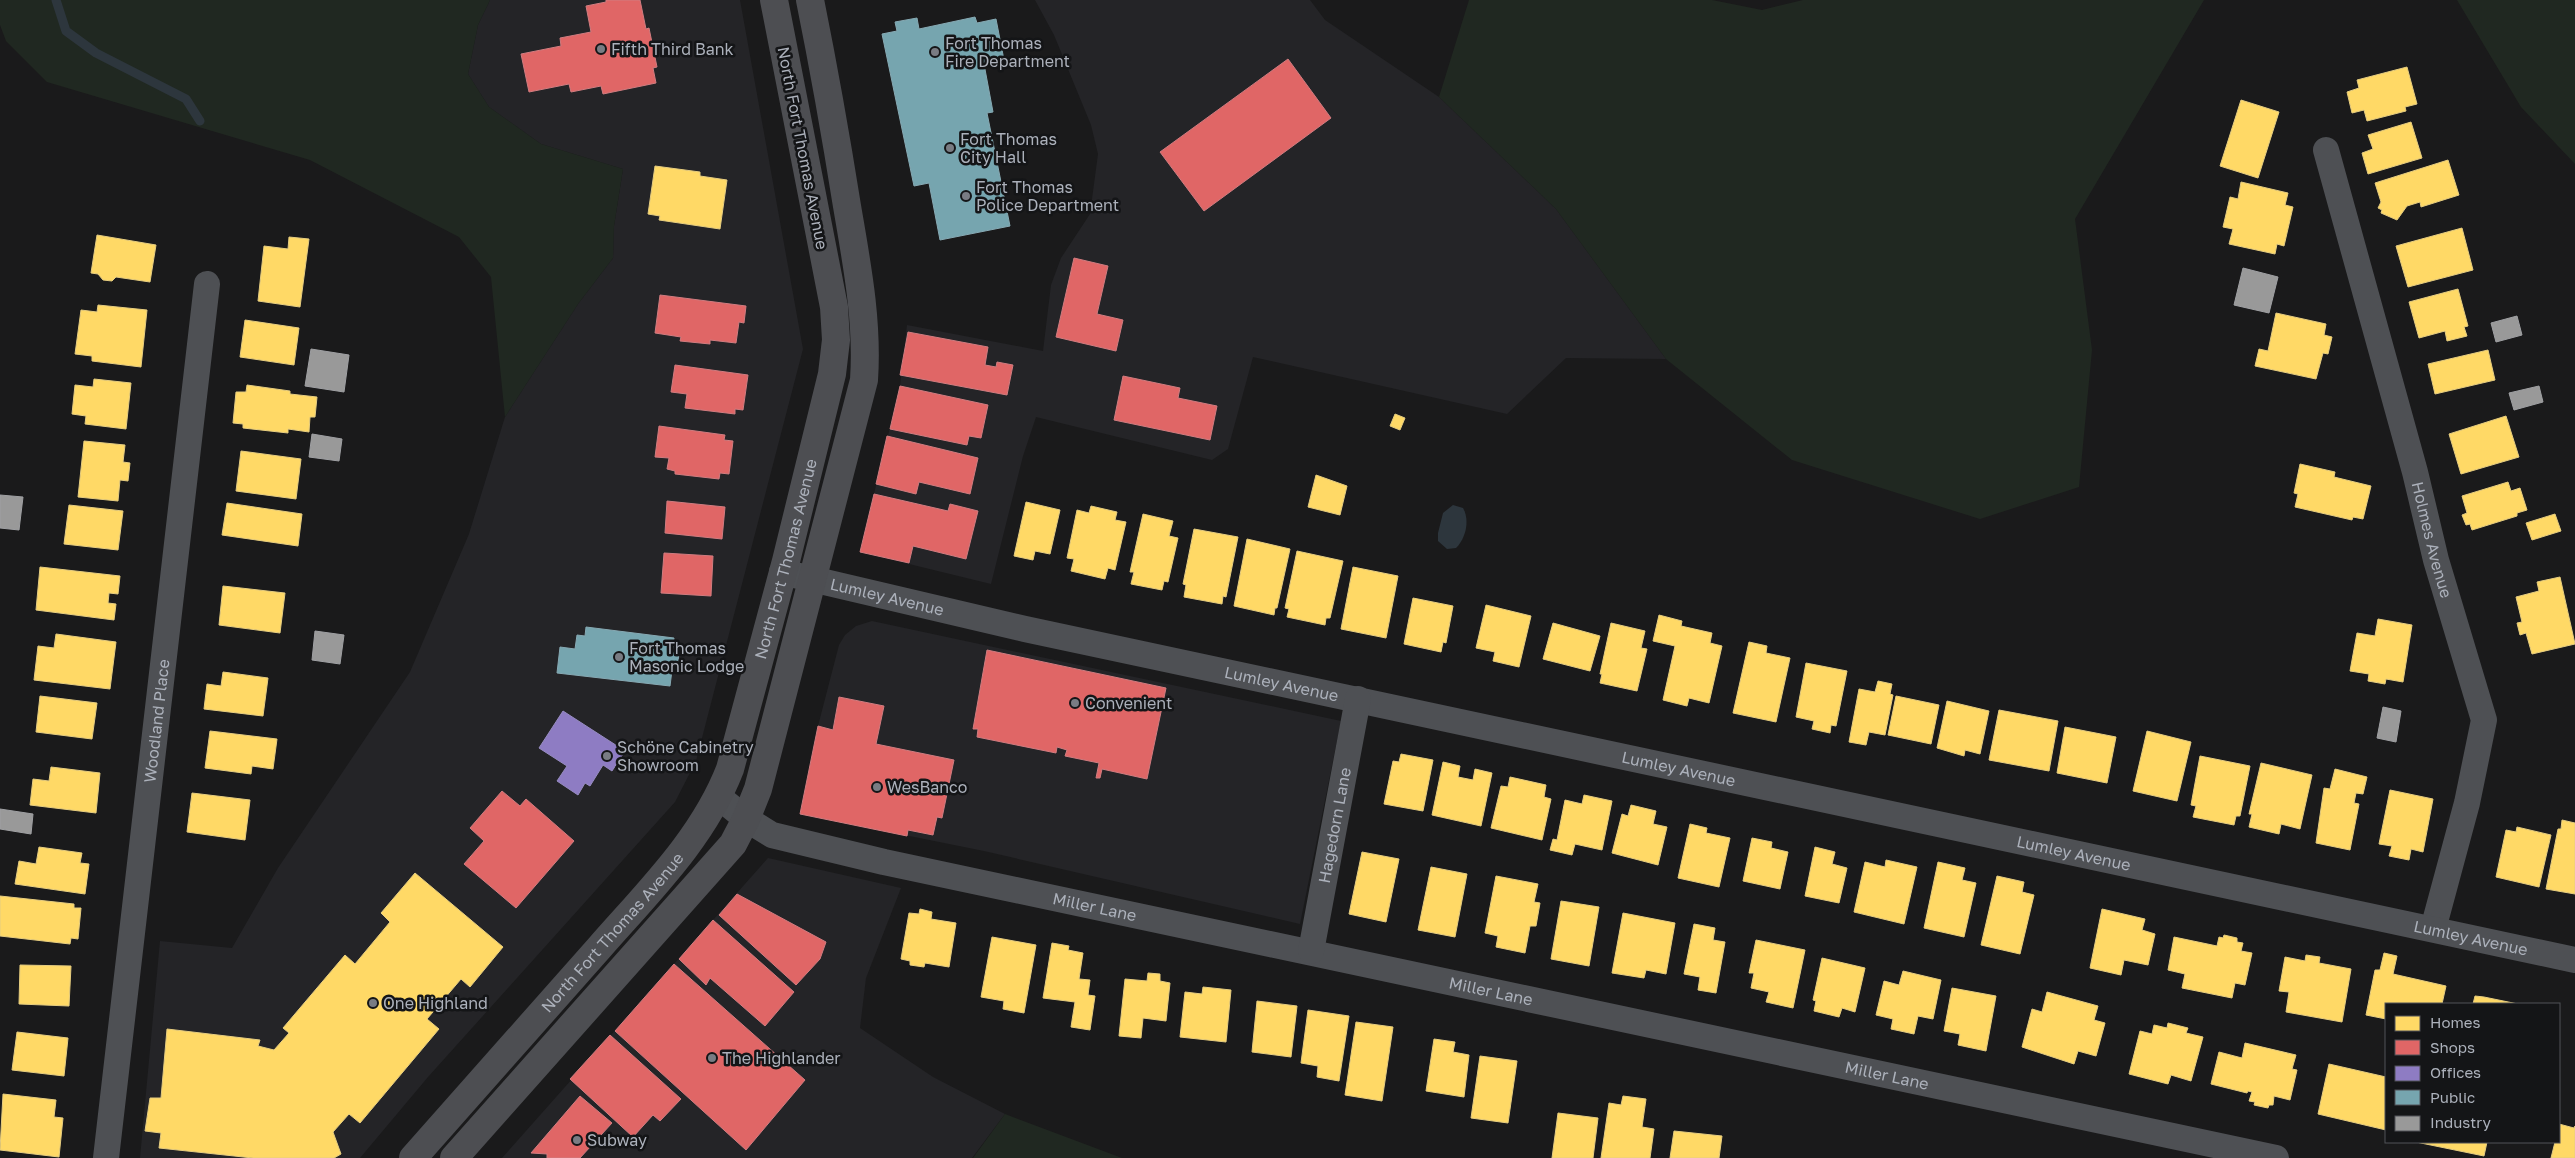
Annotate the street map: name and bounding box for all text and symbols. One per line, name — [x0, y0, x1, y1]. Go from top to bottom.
place label: Fort Thomas Fire Department — [945, 33, 1070, 71]
place label: Fifth Third Bank — [611, 39, 734, 59]
marker: Fifth Third Bank — [595, 43, 607, 55]
street label: North Fort Thomas Avenue — [774, 45, 832, 251]
marker: Fort Thomas Fire Department — [929, 46, 941, 58]
place label: Fort Thomas City Hall — [960, 129, 1057, 167]
marker: Fort Thomas City Hall — [944, 142, 956, 154]
place label: Fort Thomas Police Department — [976, 177, 1119, 215]
marker: Fort Thomas Police Department — [960, 190, 972, 202]
street label: North Fort Thomas Avenue — [750, 457, 821, 661]
street label: Holmes Avenue — [2408, 480, 2457, 600]
street label: Lumley Avenue — [828, 574, 946, 620]
place label: Fort Thomas Masonic Lodge — [629, 638, 744, 676]
marker: Fort Thomas Masonic Lodge — [613, 651, 625, 663]
street label: Woodland Place — [139, 658, 174, 784]
street label: Lumley Avenue — [1223, 662, 1340, 706]
place label: Convenient — [1085, 693, 1172, 713]
marker: Convenient — [1069, 697, 1081, 709]
place label: Schöne Cabinetry Showroom — [617, 737, 754, 775]
street label: Lumley Avenue — [1620, 747, 1738, 790]
marker: Schöne Cabinetry Showroom — [601, 750, 613, 762]
street label: Hagedorn Lane — [1314, 766, 1355, 885]
place label: WesBanco — [887, 777, 967, 797]
marker: WesBanco — [871, 781, 883, 793]
street label: Lumley Avenue — [2015, 831, 2133, 875]
street label: North Fort Thomas Avenue — [537, 848, 688, 1016]
street label: Miller Lane — [1051, 888, 1138, 925]
street label: Lumley Avenue — [2412, 916, 2530, 960]
street label: Miller Lane — [1447, 972, 1535, 1010]
place label: One Highland — [383, 993, 488, 1013]
marker: One Highland — [367, 997, 379, 1009]
legend — [2385, 1003, 2560, 1143]
text: Homes — [2430, 1013, 2480, 1031]
text: Shops — [2430, 1038, 2475, 1056]
place label: The Highlander — [722, 1048, 841, 1068]
marker: The Highlander — [706, 1052, 718, 1064]
street label: Miller Lane — [1843, 1057, 1931, 1094]
text: Offices — [2430, 1063, 2481, 1081]
text: Public — [2430, 1088, 2475, 1106]
text: Industry — [2430, 1113, 2491, 1131]
place label: Subway — [587, 1130, 647, 1150]
marker: Subway — [571, 1134, 583, 1146]

